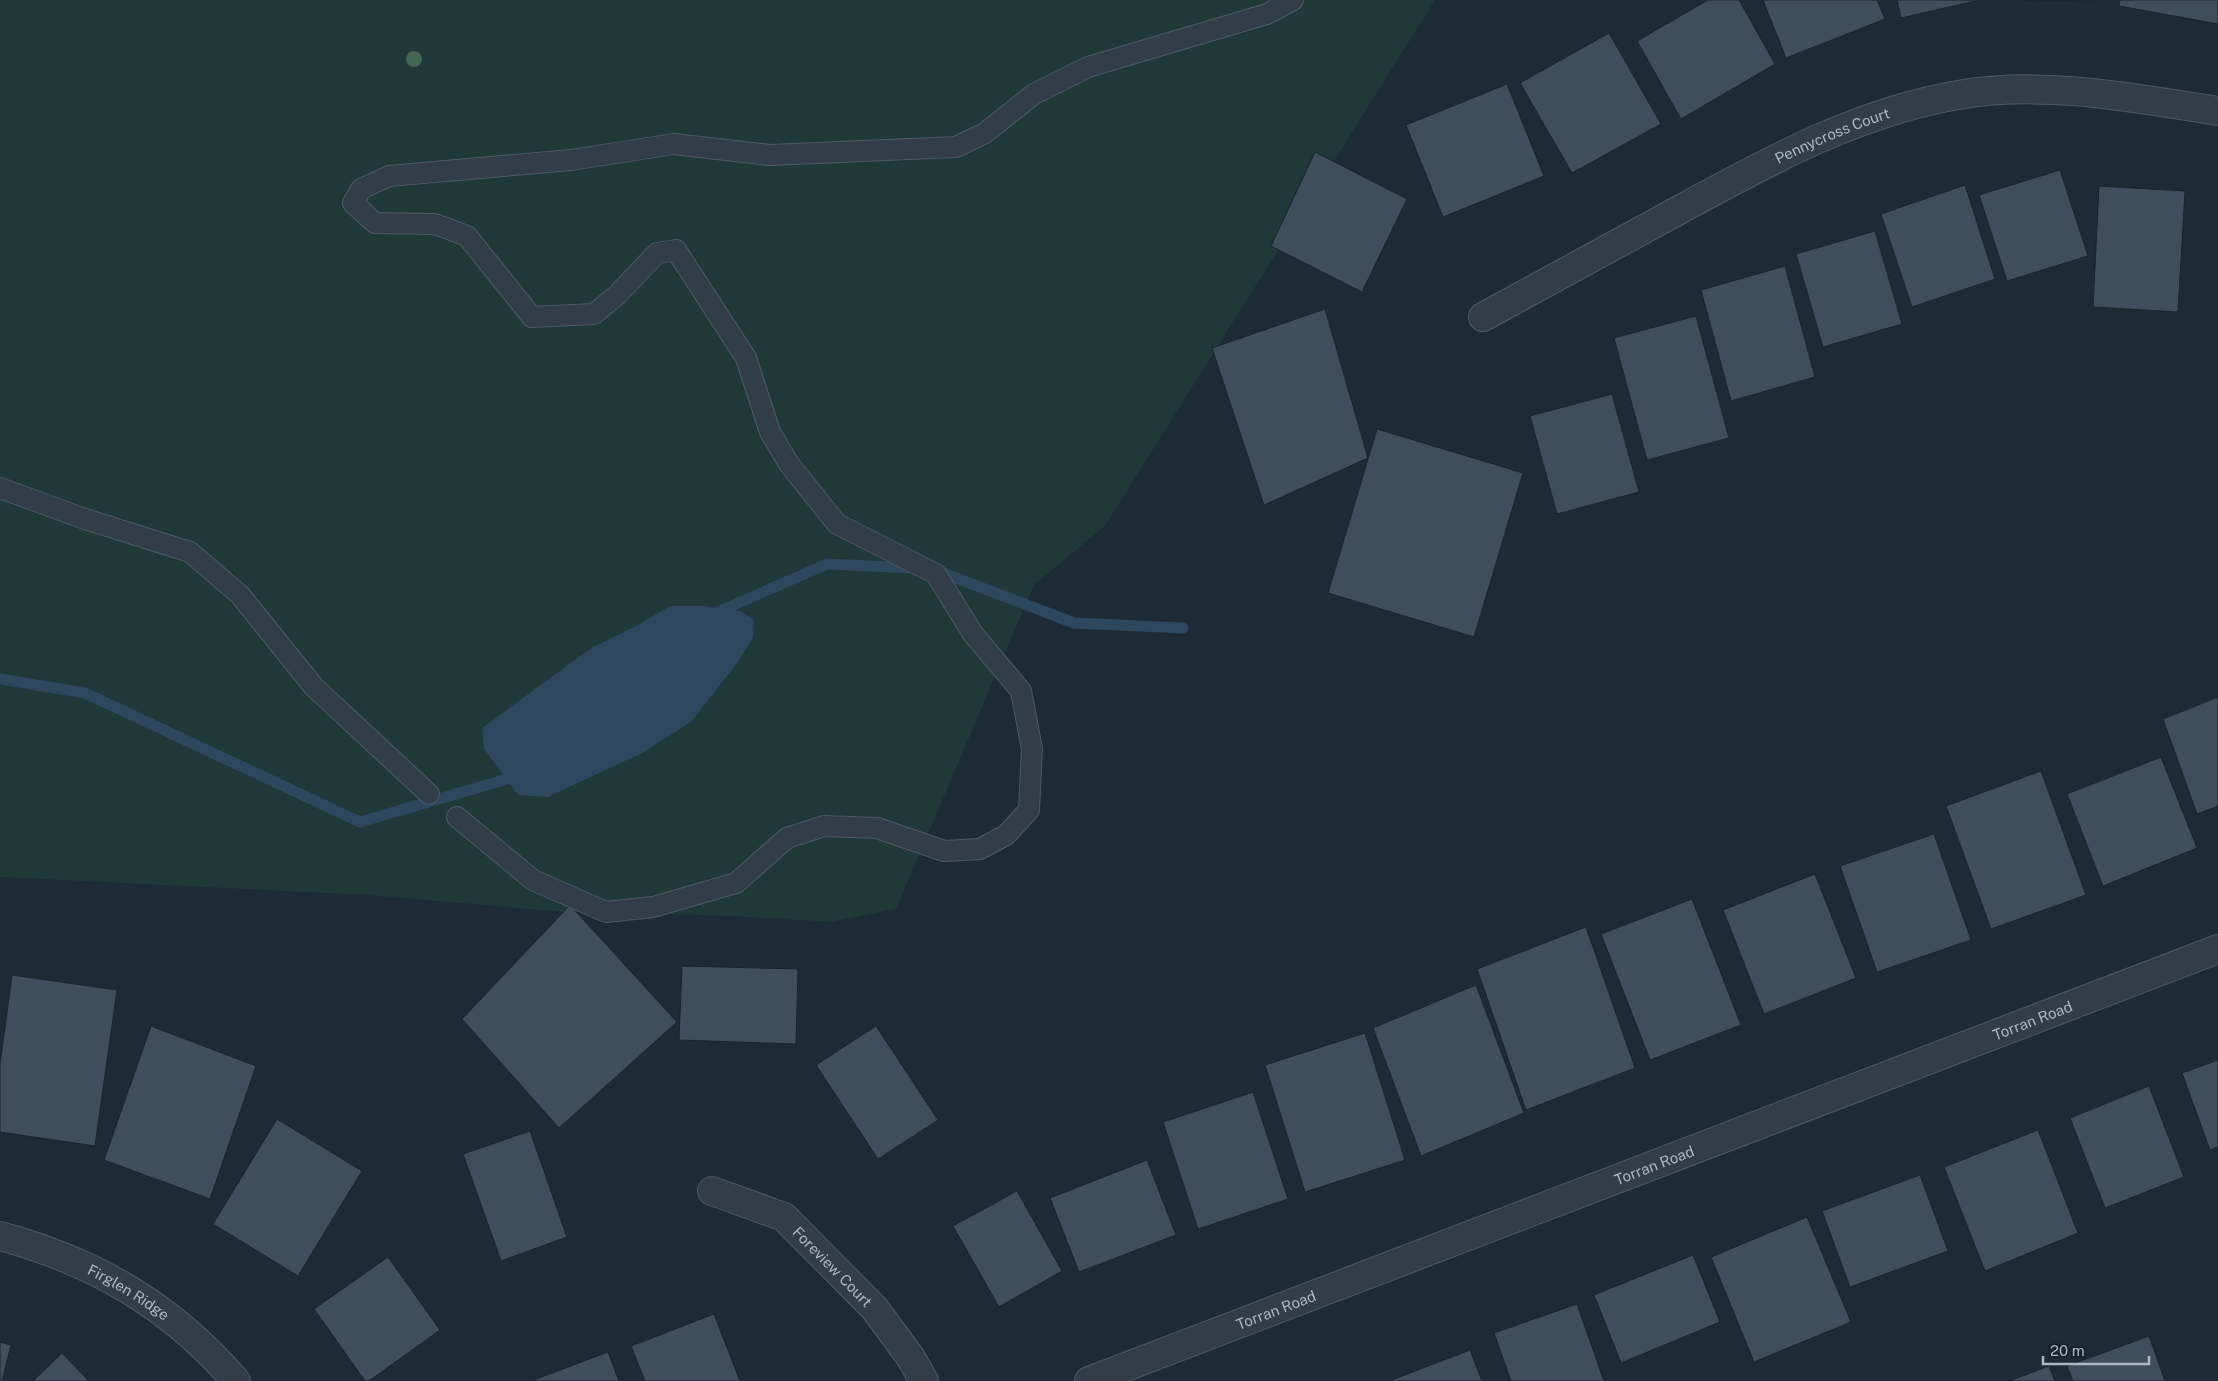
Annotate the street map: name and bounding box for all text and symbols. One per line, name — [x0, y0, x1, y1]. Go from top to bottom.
street label: Pennycross Court — [1772, 104, 1892, 167]
street label: Torran Road — [1990, 997, 2075, 1043]
street label: Torran Road — [1612, 1142, 1696, 1188]
street label: Foreview Court — [790, 1223, 876, 1310]
street label: Firglen Ridge — [85, 1261, 173, 1323]
street label: Torran Road — [1234, 1287, 1318, 1332]
scale bar — [2043, 1334, 2149, 1366]
text: 20 m — [2050, 1342, 2085, 1359]

